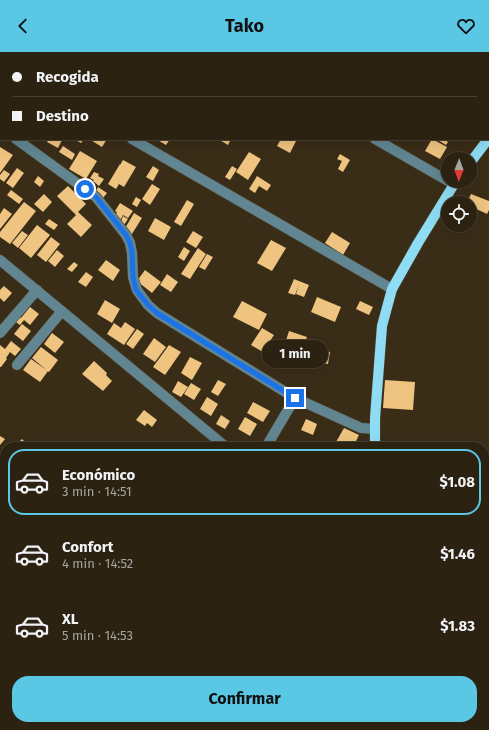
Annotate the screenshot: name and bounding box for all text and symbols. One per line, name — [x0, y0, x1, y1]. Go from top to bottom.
icon: back — [12, 15, 34, 37]
text: Tako — [225, 15, 264, 37]
icon: heart — [455, 15, 477, 37]
text: Recogida — [36, 68, 99, 86]
text: Destino — [36, 107, 89, 125]
north arrow — [441, 152, 477, 188]
map controls — [441, 152, 477, 232]
route start — [76, 180, 94, 198]
button: locate — [441, 196, 477, 232]
callout: 1 min — [262, 340, 328, 368]
text: 1 min — [279, 346, 311, 361]
route end — [286, 389, 304, 407]
icon: car — [14, 464, 50, 500]
text: Económico — [62, 466, 135, 484]
text: $1.08 — [439, 473, 475, 491]
text: 3 min · 14:51 — [62, 484, 132, 499]
icon: car — [14, 536, 50, 572]
text: Confort — [62, 538, 114, 556]
text: $1.46 — [440, 545, 475, 563]
text: 4 min · 14:52 — [62, 556, 133, 571]
icon: car — [14, 608, 50, 644]
text: XL — [62, 610, 78, 628]
text: $1.83 — [440, 617, 475, 635]
text: 5 min · 14:53 — [62, 628, 133, 643]
button: Confirmar — [12, 676, 477, 722]

